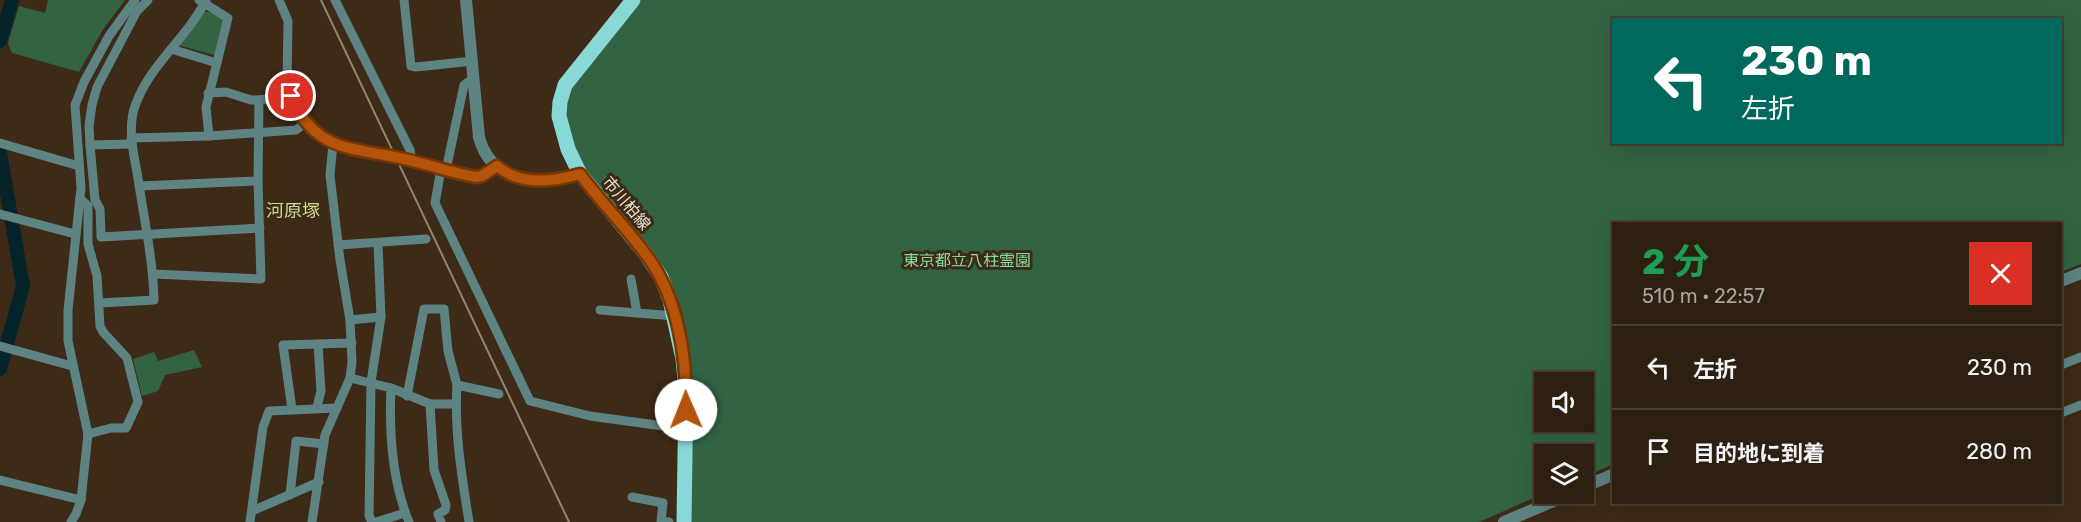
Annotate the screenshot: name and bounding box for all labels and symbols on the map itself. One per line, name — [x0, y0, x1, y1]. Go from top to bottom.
pin — [265, 70, 316, 121]
street label: 市川柏線 — [599, 173, 654, 234]
district label: 河原塚 — [266, 200, 320, 222]
park label: 東京都立八柱霊園 — [903, 251, 1031, 270]
position arrow — [654, 378, 718, 442]

